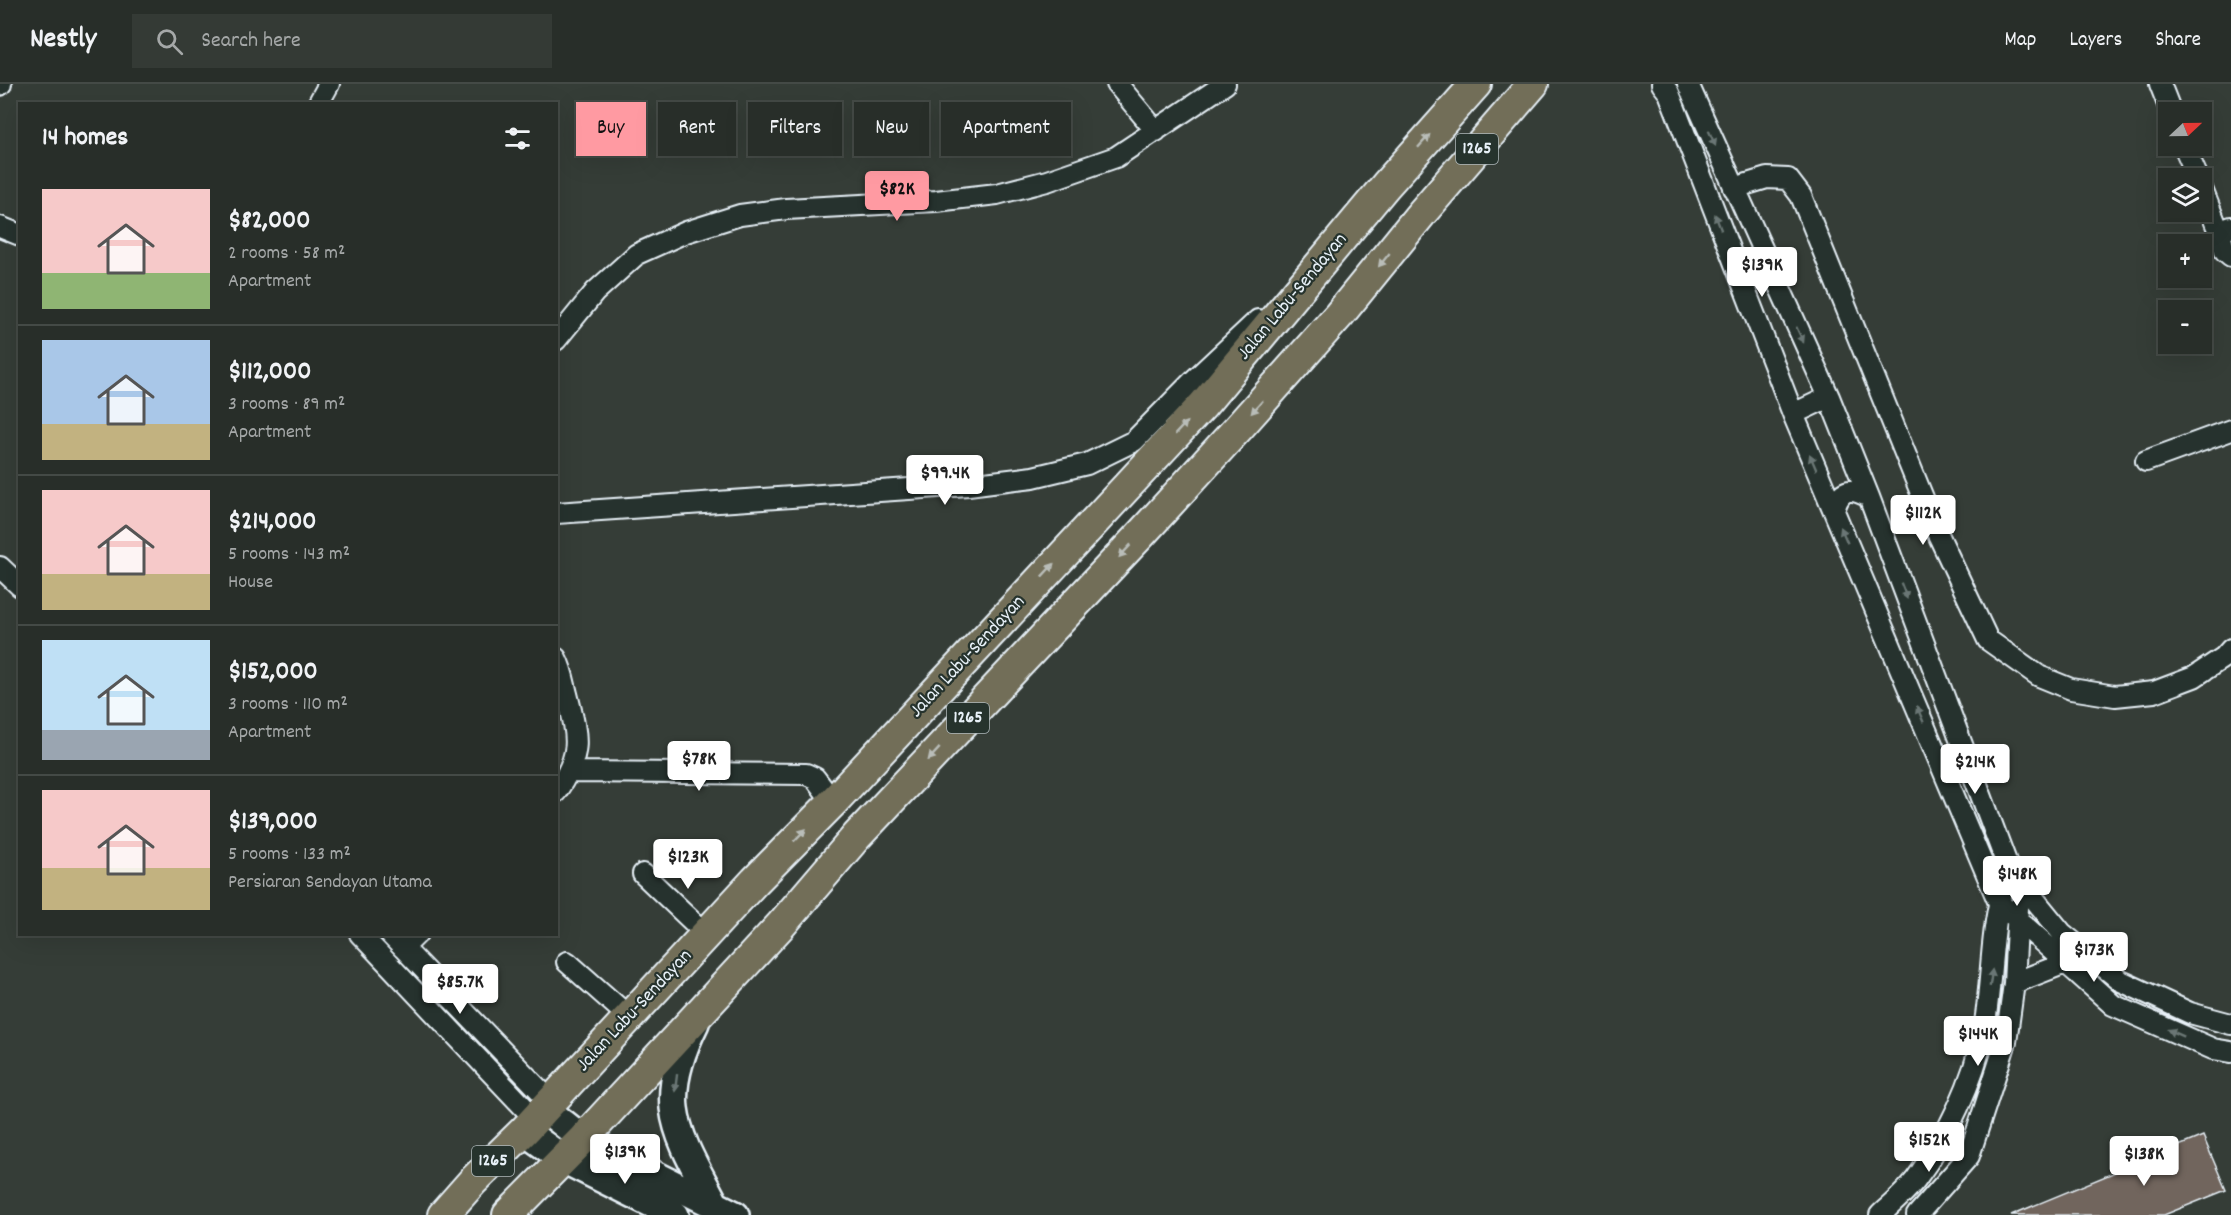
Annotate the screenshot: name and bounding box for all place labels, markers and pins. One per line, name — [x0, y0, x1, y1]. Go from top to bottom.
pin: $82K — [861, 171, 933, 222]
pin: $139K — [1720, 247, 1804, 298]
pin: $99.4K — [896, 455, 994, 506]
pin: $112K — [1881, 495, 1965, 546]
pin: $78K — [663, 741, 735, 792]
pin: $214K — [1933, 744, 2017, 795]
pin: $123K — [646, 839, 730, 890]
pin: $148K — [1975, 856, 2059, 907]
pin: $173K — [2052, 932, 2136, 983]
pin: $85.7K — [411, 964, 509, 1015]
pin: $144K — [1936, 1016, 2020, 1067]
pin: $152K — [1887, 1122, 1971, 1173]
pin: $139K — [583, 1134, 667, 1185]
pin: $138K — [2102, 1136, 2186, 1187]

